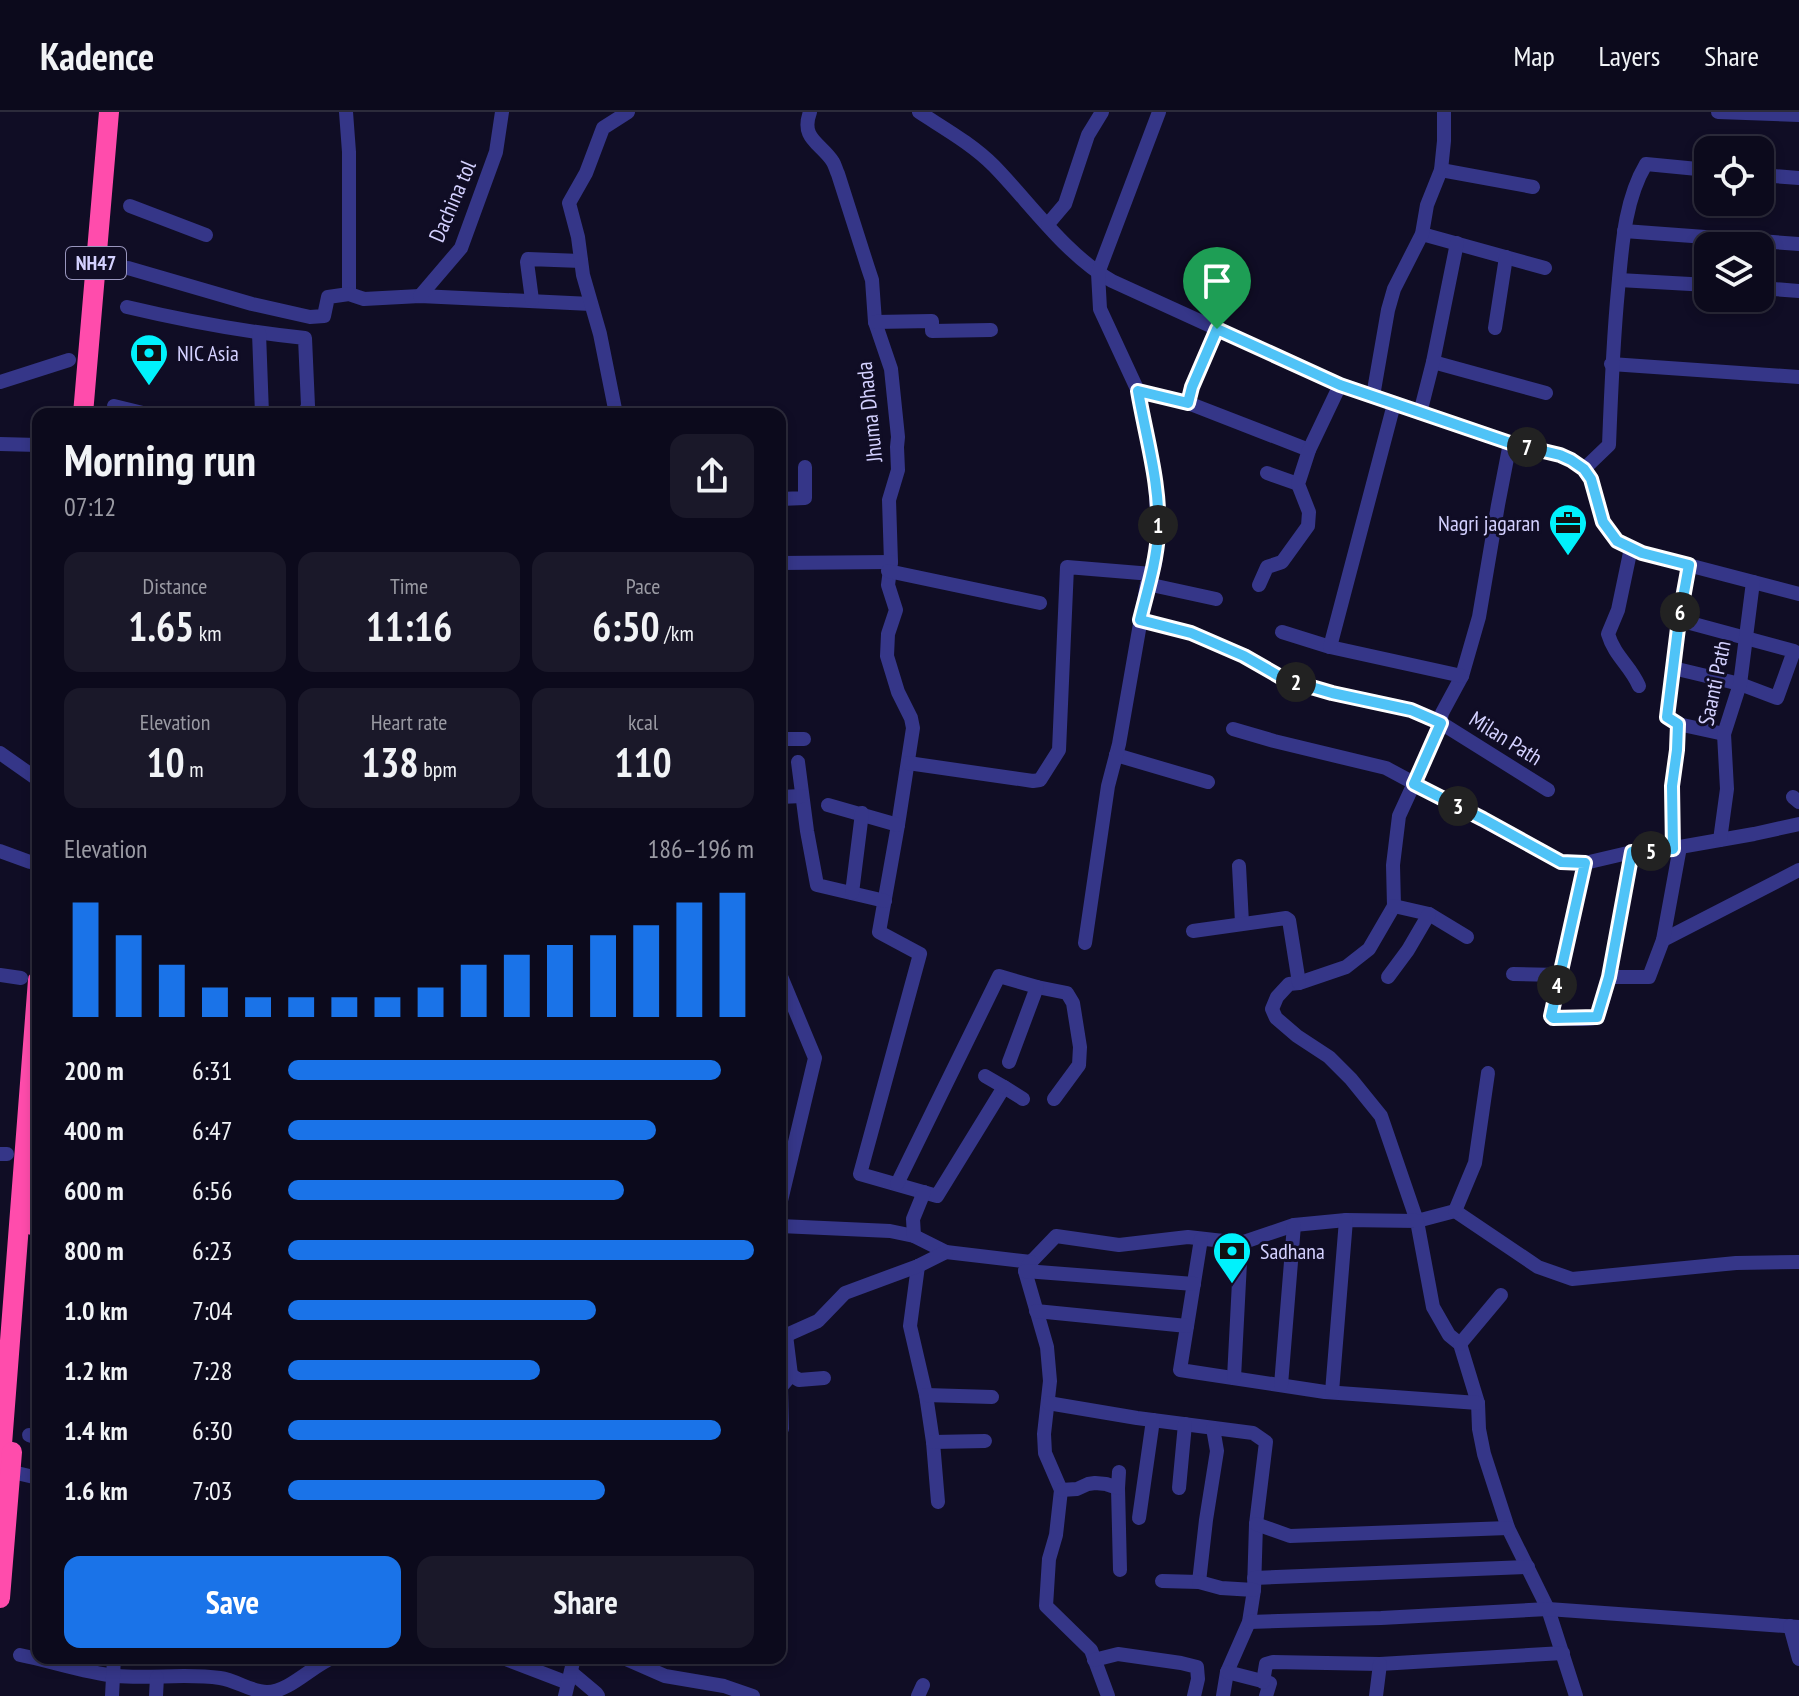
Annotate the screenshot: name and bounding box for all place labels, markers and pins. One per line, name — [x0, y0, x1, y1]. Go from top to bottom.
pin — [1183, 247, 1251, 329]
bank icon: NIC Asia — [128, 332, 170, 387]
place label: NIC Asia — [177, 339, 239, 367]
pin: 7 — [1507, 427, 1547, 467]
office icon: Nagri jagaran — [1547, 502, 1589, 557]
pin: 1 — [1138, 505, 1178, 545]
place label: Nagri jagaran — [1438, 509, 1540, 537]
pin: 6 — [1660, 592, 1700, 632]
pin: 2 — [1276, 662, 1316, 702]
pin: 3 — [1438, 786, 1478, 826]
pin: 5 — [1631, 831, 1671, 871]
pin: 4 — [1537, 965, 1577, 1005]
bank icon: Sadhana — [1211, 1230, 1253, 1285]
place label: Sadhana — [1260, 1237, 1325, 1265]

